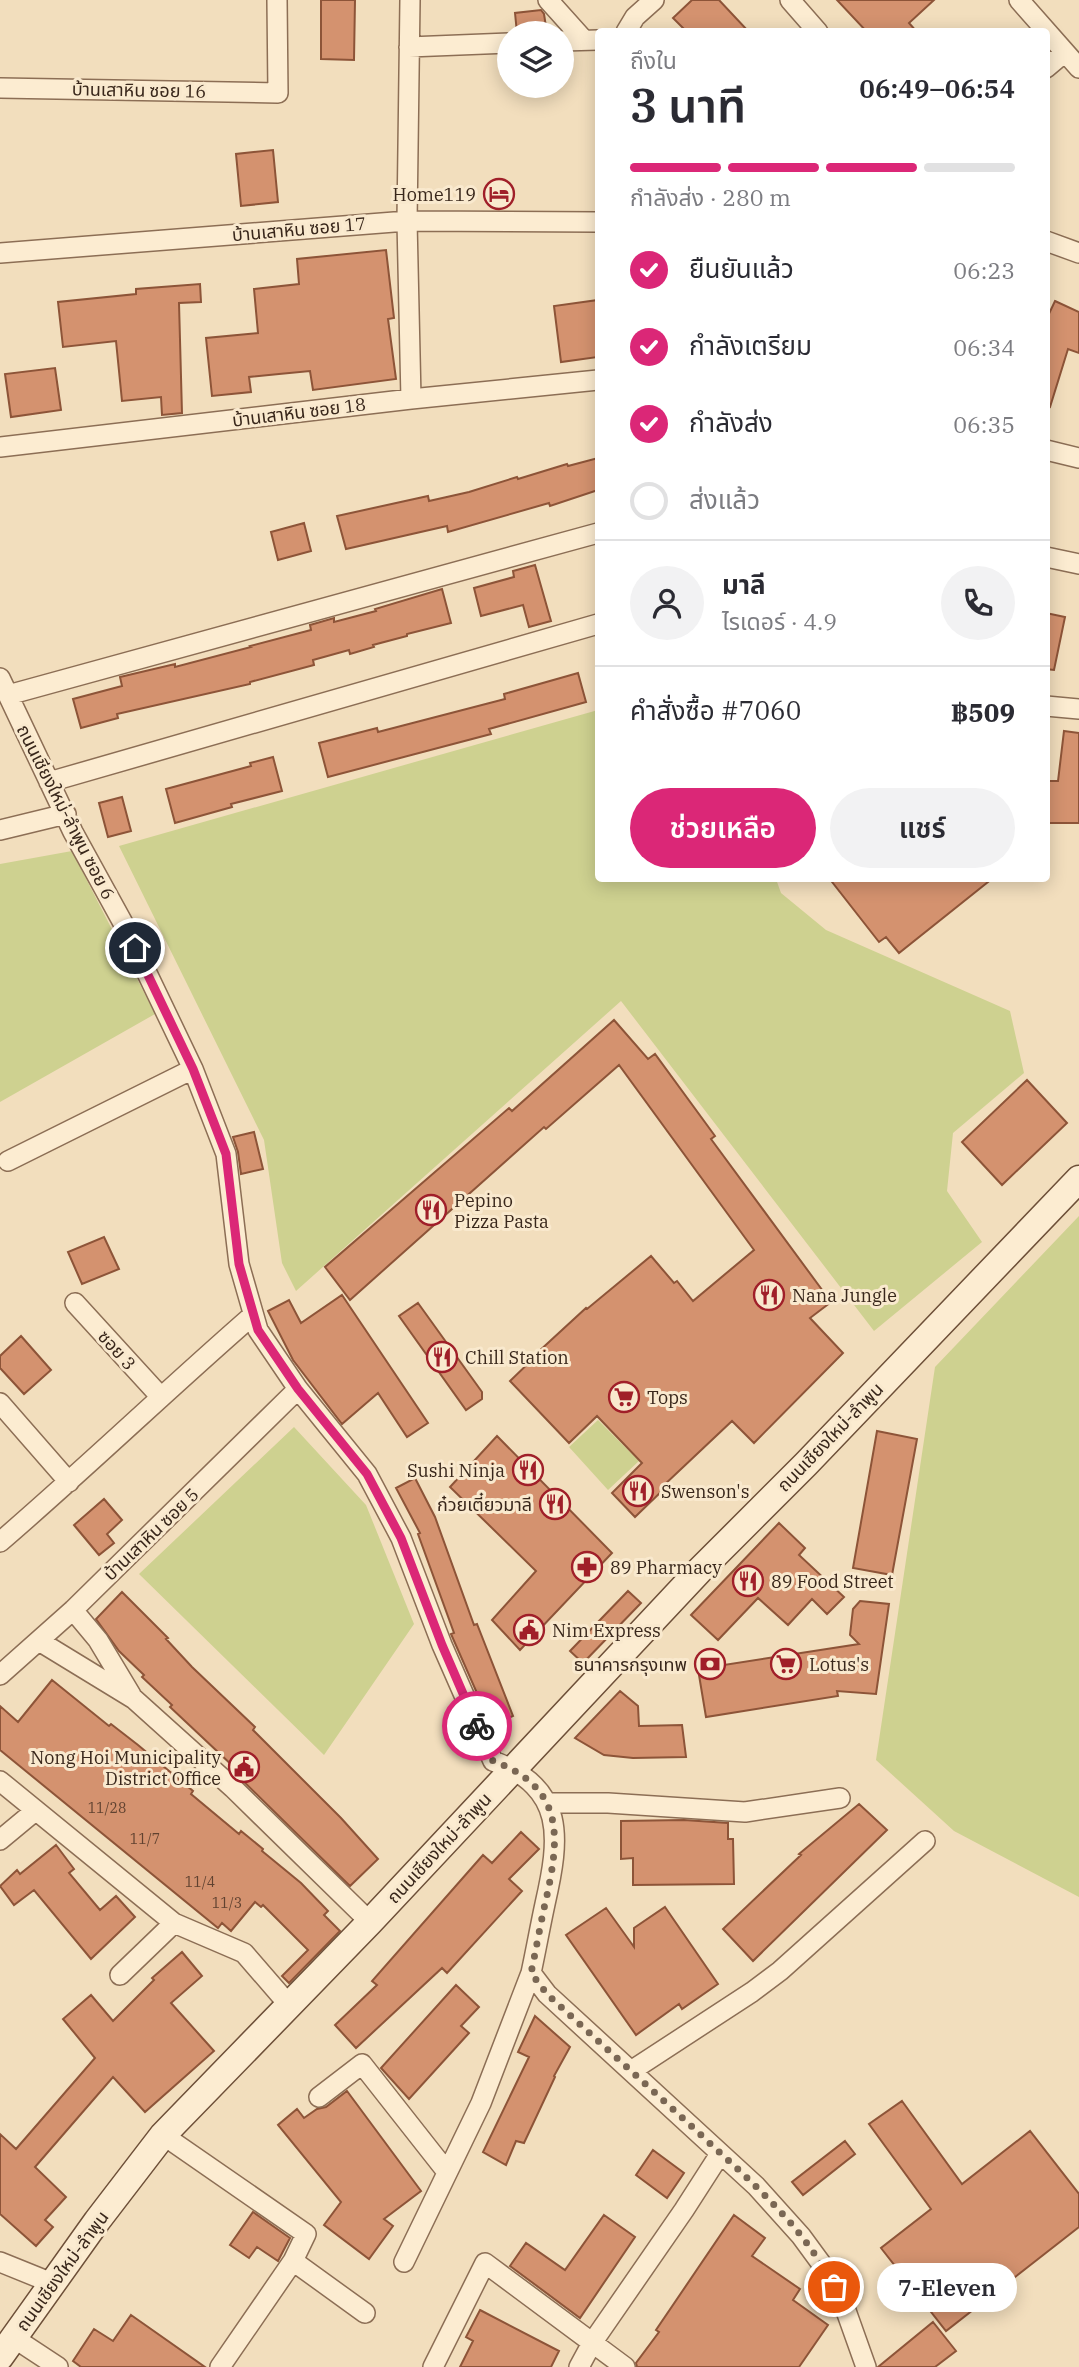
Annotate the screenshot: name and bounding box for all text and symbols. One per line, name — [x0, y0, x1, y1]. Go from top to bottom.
map controls — [497, 21, 574, 98]
button: layers — [497, 21, 574, 98]
text: ถึงใน — [630, 45, 677, 75]
text: 06:49–06:54 — [859, 71, 1015, 105]
text: 3 นาที — [630, 75, 746, 135]
street label: บ้านเสาหิน ซอย 16 — [72, 77, 206, 103]
hotel icon: Home119 — [482, 177, 516, 211]
text: กำลังส่ง · 280 m — [630, 182, 791, 212]
place label: Home119 — [392, 183, 476, 206]
street label: บ้านเสาหิน ซอย 17 — [231, 212, 367, 246]
icon: check — [630, 251, 668, 289]
text: ยืนยันแล้ว — [689, 251, 794, 285]
text: 06:23 — [953, 255, 1015, 285]
icon: check — [630, 328, 668, 366]
text: กำลังเตรียม — [689, 328, 812, 362]
text: 06:34 — [953, 332, 1015, 362]
street label: บ้านเสาหิน ซอย 18 — [231, 392, 367, 432]
icon: check — [630, 405, 668, 443]
text: กำลังส่ง — [689, 405, 773, 439]
text: 06:35 — [953, 409, 1015, 439]
text: ส่งแล้ว — [689, 482, 760, 516]
button: person — [630, 566, 704, 640]
button: phone — [941, 566, 1015, 640]
text: มาลี — [722, 567, 766, 601]
text: ไรเดอร์ · 4.9 — [722, 606, 837, 636]
text: คำสั่งซื้อ #7060 — [630, 693, 801, 727]
text: ฿509 — [951, 695, 1015, 729]
street label: ถนนเชียงใหม่-ลำพูน ซอย 6 — [11, 721, 120, 904]
button: ช่วยเหลือ — [630, 788, 816, 868]
button: แชร์ — [830, 788, 1015, 868]
pin — [105, 918, 165, 978]
icon: home — [116, 929, 154, 967]
place label: Pepino Pizza Pasta — [454, 1189, 549, 1233]
restaurant icon: Pepino Pizza Pasta — [414, 1193, 448, 1227]
restaurant icon: Nana Jungle — [752, 1278, 786, 1312]
place label: Nana Jungle — [792, 1284, 897, 1307]
street label: ซอย 3 — [93, 1325, 141, 1375]
restaurant icon: Chill Station — [425, 1340, 459, 1374]
place label: Chill Station — [465, 1346, 569, 1369]
street label: ถนนเชียงใหม่-ลำพูน — [772, 1377, 889, 1497]
supermarket icon: Tops — [607, 1380, 641, 1414]
place label: Tops — [647, 1386, 688, 1409]
restaurant icon: Sushi Ninja — [511, 1453, 545, 1487]
place label: Sushi Ninja — [407, 1459, 505, 1482]
restaurant icon: Swenson's — [621, 1474, 655, 1508]
place label: Swenson's — [661, 1480, 749, 1503]
street label: บ้านเสาหิน ซอย 5 — [99, 1483, 203, 1585]
restaurant icon: ก๋วยเตี๋ยวมาลี — [538, 1487, 572, 1521]
place label: ก๋วยเตี๋ยวมาลี — [437, 1492, 532, 1516]
pharmacy icon: 89 Pharmacy — [570, 1550, 604, 1584]
place label: 89 Pharmacy — [610, 1556, 722, 1579]
restaurant icon: 89 Food Street — [731, 1564, 765, 1598]
place label: 89 Food Street — [771, 1570, 894, 1593]
public building icon: Nim Express — [512, 1613, 546, 1647]
place label: Nim Express — [552, 1619, 661, 1642]
bank icon: ธนาคารกรุงเทพ — [693, 1647, 727, 1681]
supermarket icon: Lotus's — [769, 1647, 803, 1681]
place label: ธนาคารกรุงเทพ — [574, 1653, 687, 1676]
place label: Lotus's — [809, 1653, 869, 1676]
courier — [442, 1691, 512, 1761]
icon: bike — [458, 1707, 496, 1745]
place label: Nong Hoi Municipality District Office — [30, 1746, 221, 1790]
public building icon: Nong Hoi Municipality District Office — [227, 1750, 261, 1784]
street label: ถนนเชียงใหม่-ลำพูน — [382, 1788, 497, 1909]
house number: 11/28 — [88, 1799, 126, 1817]
house number: 11/7 — [130, 1830, 160, 1848]
house number: 11/4 — [185, 1873, 215, 1891]
house number: 11/3 — [212, 1894, 242, 1912]
street label: ถนนเชียงใหม่-ลำพูน — [11, 2206, 114, 2336]
pin — [804, 2257, 864, 2317]
callout: 7-Eleven — [876, 2262, 1016, 2312]
icon: bag — [815, 2268, 853, 2306]
text: 7-Eleven — [898, 2272, 996, 2302]

